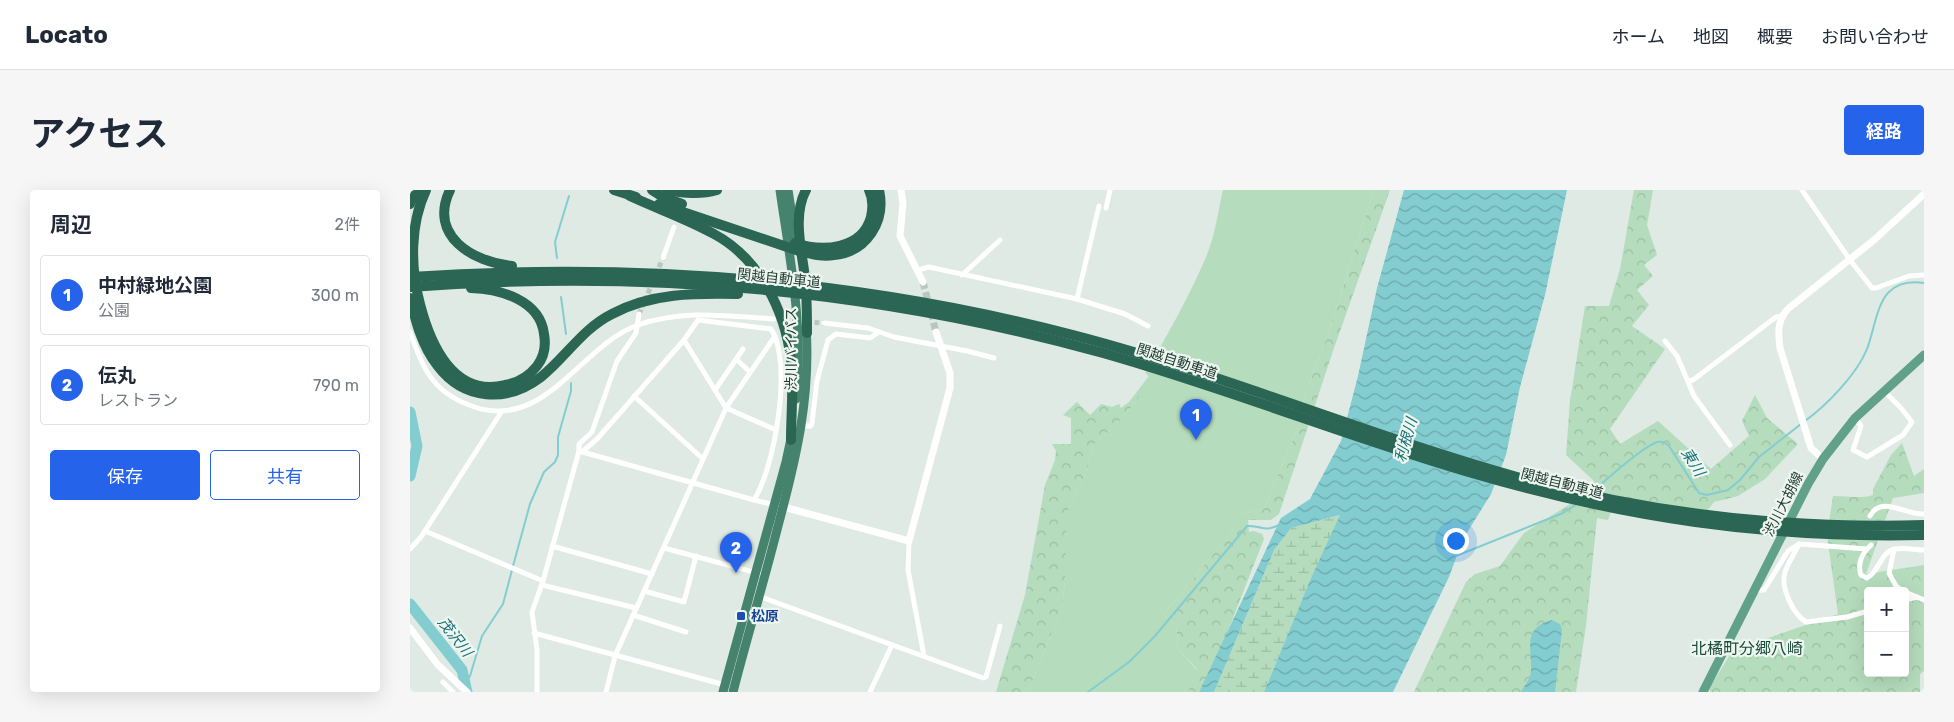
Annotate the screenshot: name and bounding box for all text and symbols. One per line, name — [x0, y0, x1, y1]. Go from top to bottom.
text: Locato — [25, 21, 108, 49]
text: ホーム — [1612, 26, 1665, 48]
text: 地図 — [1693, 26, 1729, 48]
text: 概要 — [1757, 26, 1793, 48]
text: お問い合わせ — [1821, 26, 1929, 48]
button: 経路 — [1844, 105, 1924, 155]
text: アクセス — [30, 113, 168, 155]
text: 周辺 — [50, 212, 92, 237]
text: 2件 — [335, 215, 360, 234]
street label: 関越自動車道 — [736, 266, 822, 291]
text: 中村緑地公園 — [98, 274, 212, 297]
text: 1 — [63, 286, 71, 305]
text: 300 m — [311, 286, 359, 305]
text: 公園 — [98, 301, 130, 320]
street label: 渋川バイパス — [783, 307, 800, 391]
street label: 関越自動車道 — [1134, 340, 1219, 383]
text: 伝丸 — [98, 364, 136, 387]
text: 2 — [62, 376, 72, 395]
text: 790 m — [313, 376, 359, 395]
text: レストラン — [98, 391, 178, 410]
pin: 1 — [1180, 399, 1212, 440]
water label: 利根川 — [1391, 414, 1421, 464]
water label: 東川 — [1677, 445, 1710, 481]
button: 保存 — [50, 450, 200, 500]
button: 共有 — [210, 450, 360, 500]
street label: 関越自動車道 — [1519, 465, 1605, 502]
street label: 渋川大胡線 — [1760, 469, 1807, 539]
your location — [1443, 528, 1469, 554]
pin: 2 — [720, 532, 752, 573]
map controls — [1864, 587, 1909, 677]
button: + — [1864, 587, 1909, 632]
place label: 松原 — [751, 608, 779, 625]
marker: 松原 — [735, 610, 747, 622]
water label: 茂沢川 — [434, 614, 477, 662]
button: − — [1864, 632, 1909, 677]
district label: 北橘町分郷八崎 — [1691, 639, 1803, 658]

